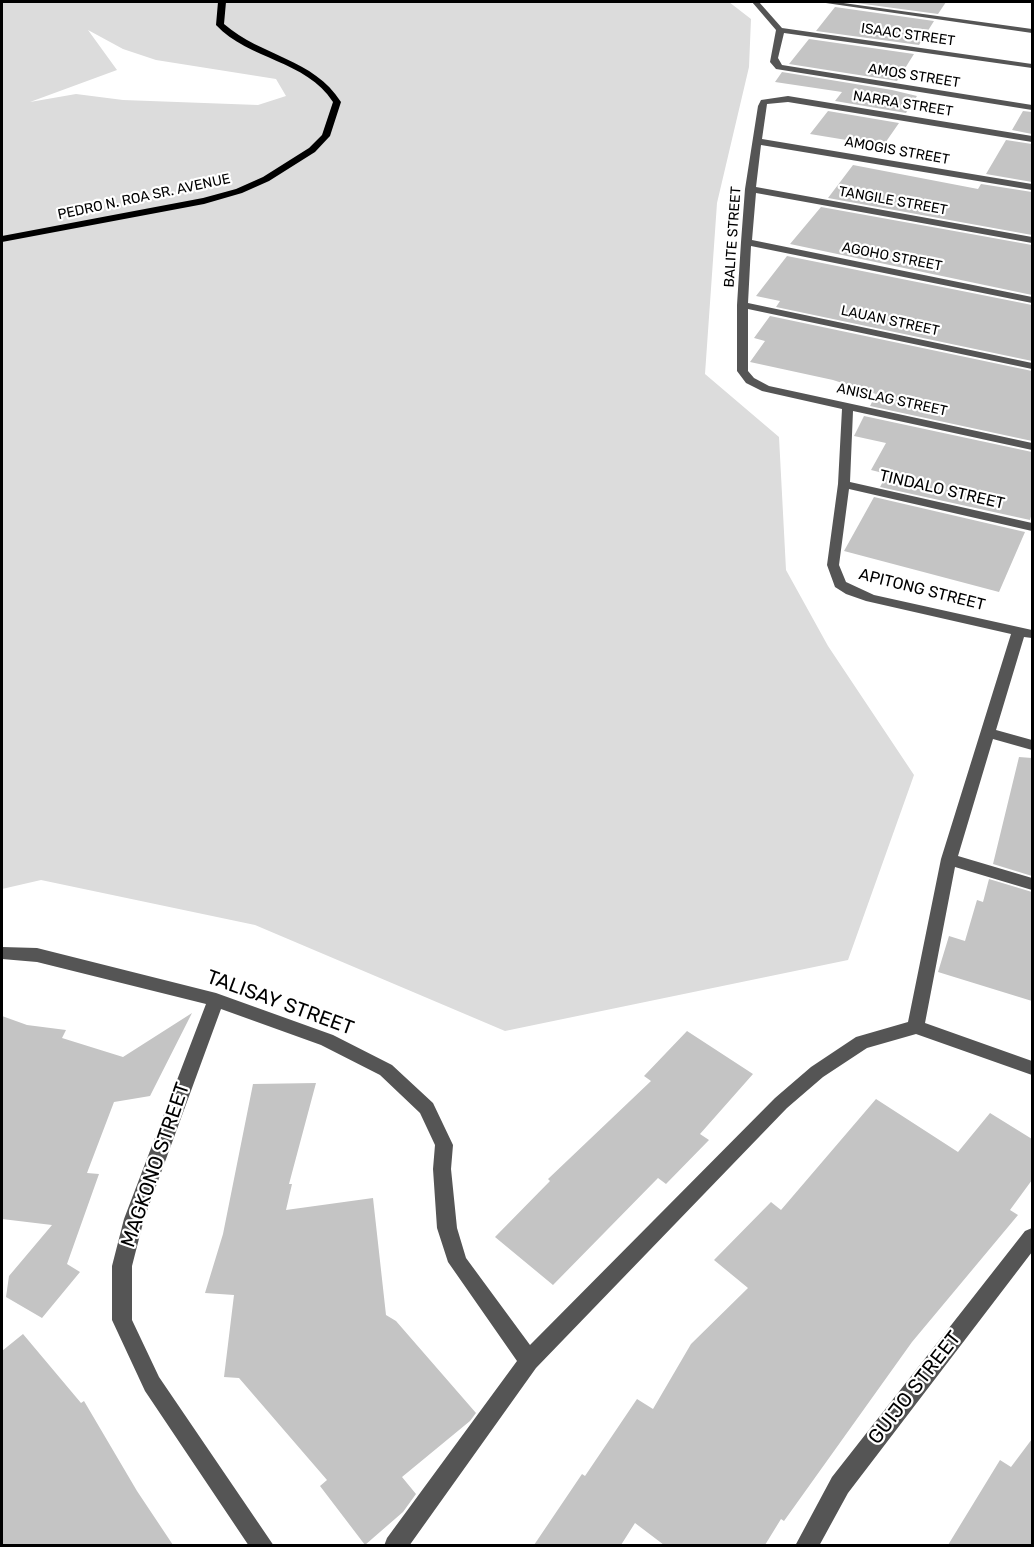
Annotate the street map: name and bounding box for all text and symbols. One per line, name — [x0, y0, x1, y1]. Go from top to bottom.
street label: ISAAC STREET — [860, 20, 956, 50]
street label: AMOS STREET — [867, 60, 961, 92]
street label: NARRA STREET — [852, 88, 954, 120]
street label: AMOGIS STREET — [843, 133, 951, 169]
street label: PEDRO N. ROA SR. AVENUE — [56, 170, 232, 224]
street label: TANGILE STREET — [837, 183, 949, 219]
street label: BALITE STREET — [721, 186, 745, 288]
street label: AGOHO STREET — [840, 239, 944, 275]
street label: LAUAN STREET — [839, 302, 941, 340]
street label: ANISLAG STREET — [835, 380, 949, 420]
street label: TINDALO STREET — [877, 466, 1007, 514]
street label: APITONG STREET — [857, 565, 987, 615]
street label: TALISAY STREET — [203, 965, 357, 1041]
street label: MAGKONO STREET — [117, 1079, 195, 1251]
street label: GUIJO STREET — [863, 1327, 967, 1449]

